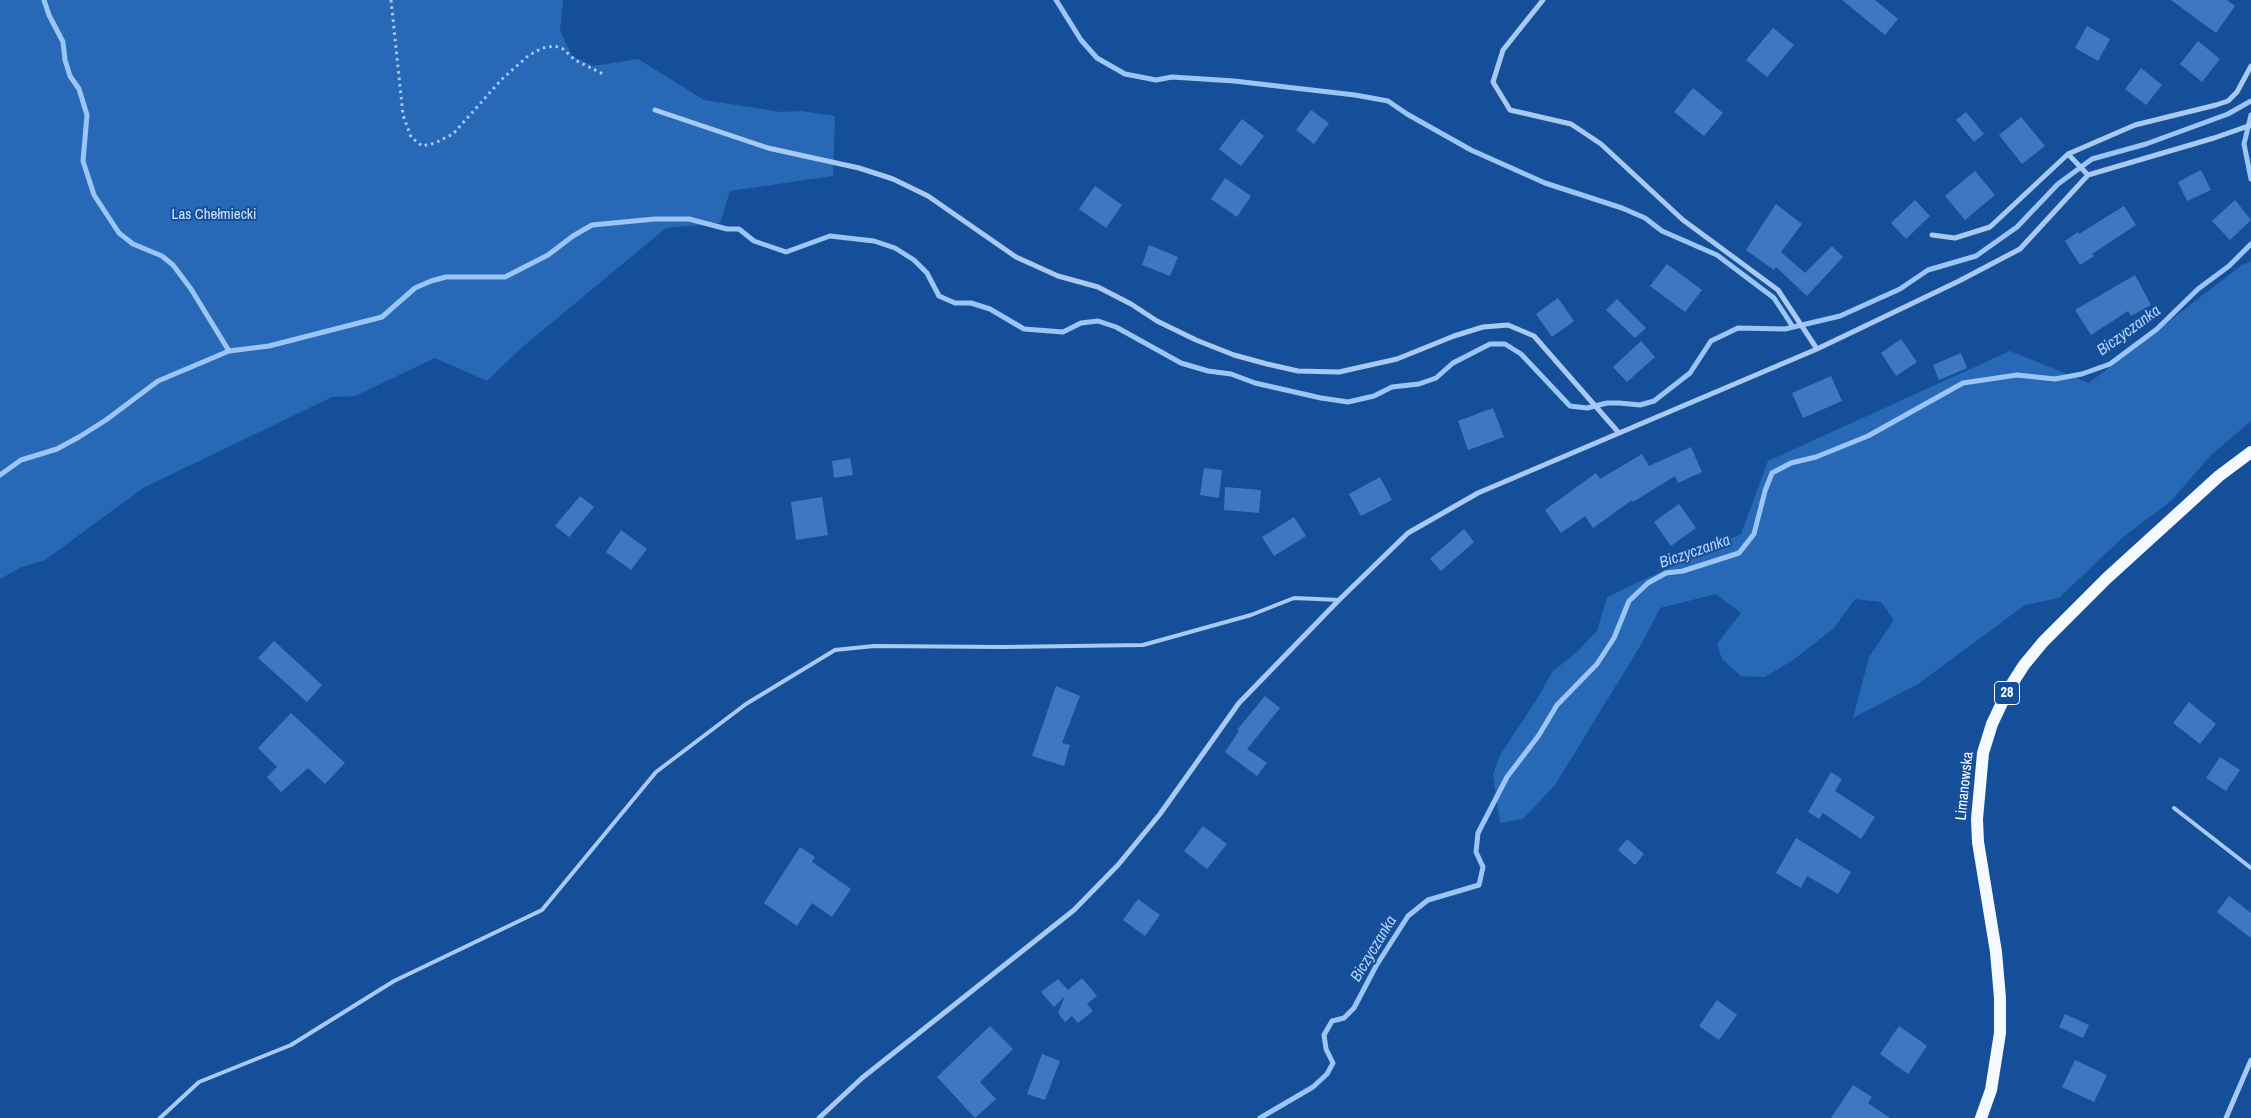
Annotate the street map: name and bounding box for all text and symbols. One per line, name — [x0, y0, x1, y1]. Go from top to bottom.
park label: Las Chełmiecki — [172, 206, 256, 224]
water label: Biczyczanka — [2094, 302, 2164, 360]
water label: Biczyczanka — [1657, 531, 1733, 573]
road number: 28 — [1994, 681, 2020, 704]
street label: Limanowska — [1952, 751, 1978, 821]
water label: Biczyczanka — [1347, 912, 1401, 986]

